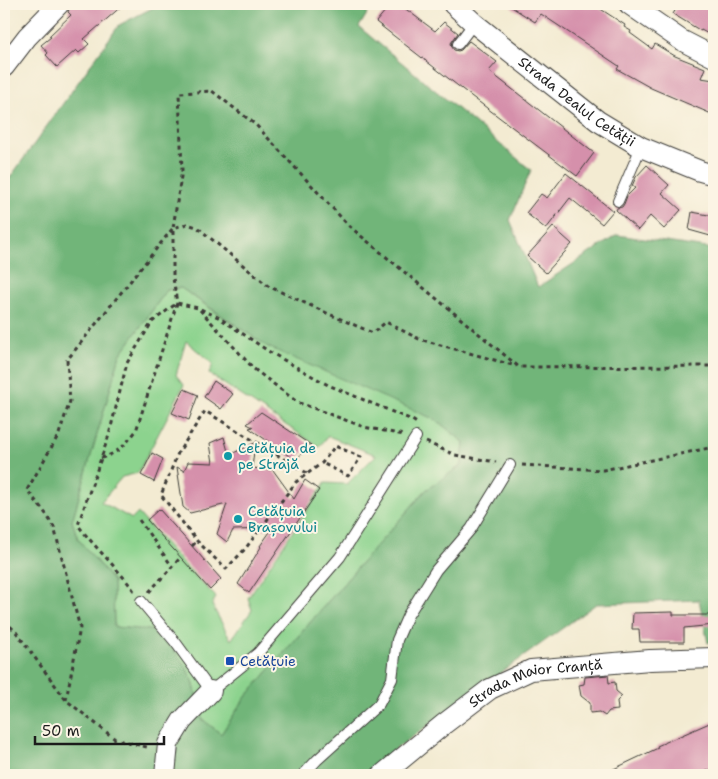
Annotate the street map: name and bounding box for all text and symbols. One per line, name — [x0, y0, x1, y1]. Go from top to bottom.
street label: Strada Dealul Cetății — [515, 53, 639, 151]
place label: Cetățuia de pe Strajă — [238, 439, 316, 473]
marker: Cetățuia de pe Strajă — [222, 450, 234, 462]
place label: Cetățuia Brașovului — [248, 502, 317, 537]
marker: Cetățuia Brașovului — [232, 513, 244, 525]
place label: Cetățuie — [240, 652, 296, 671]
marker: Cetățuie — [224, 655, 236, 667]
street label: Strada Maior Cranță — [465, 655, 603, 711]
scale bar — [35, 714, 164, 746]
text: 50 m — [42, 721, 80, 741]

